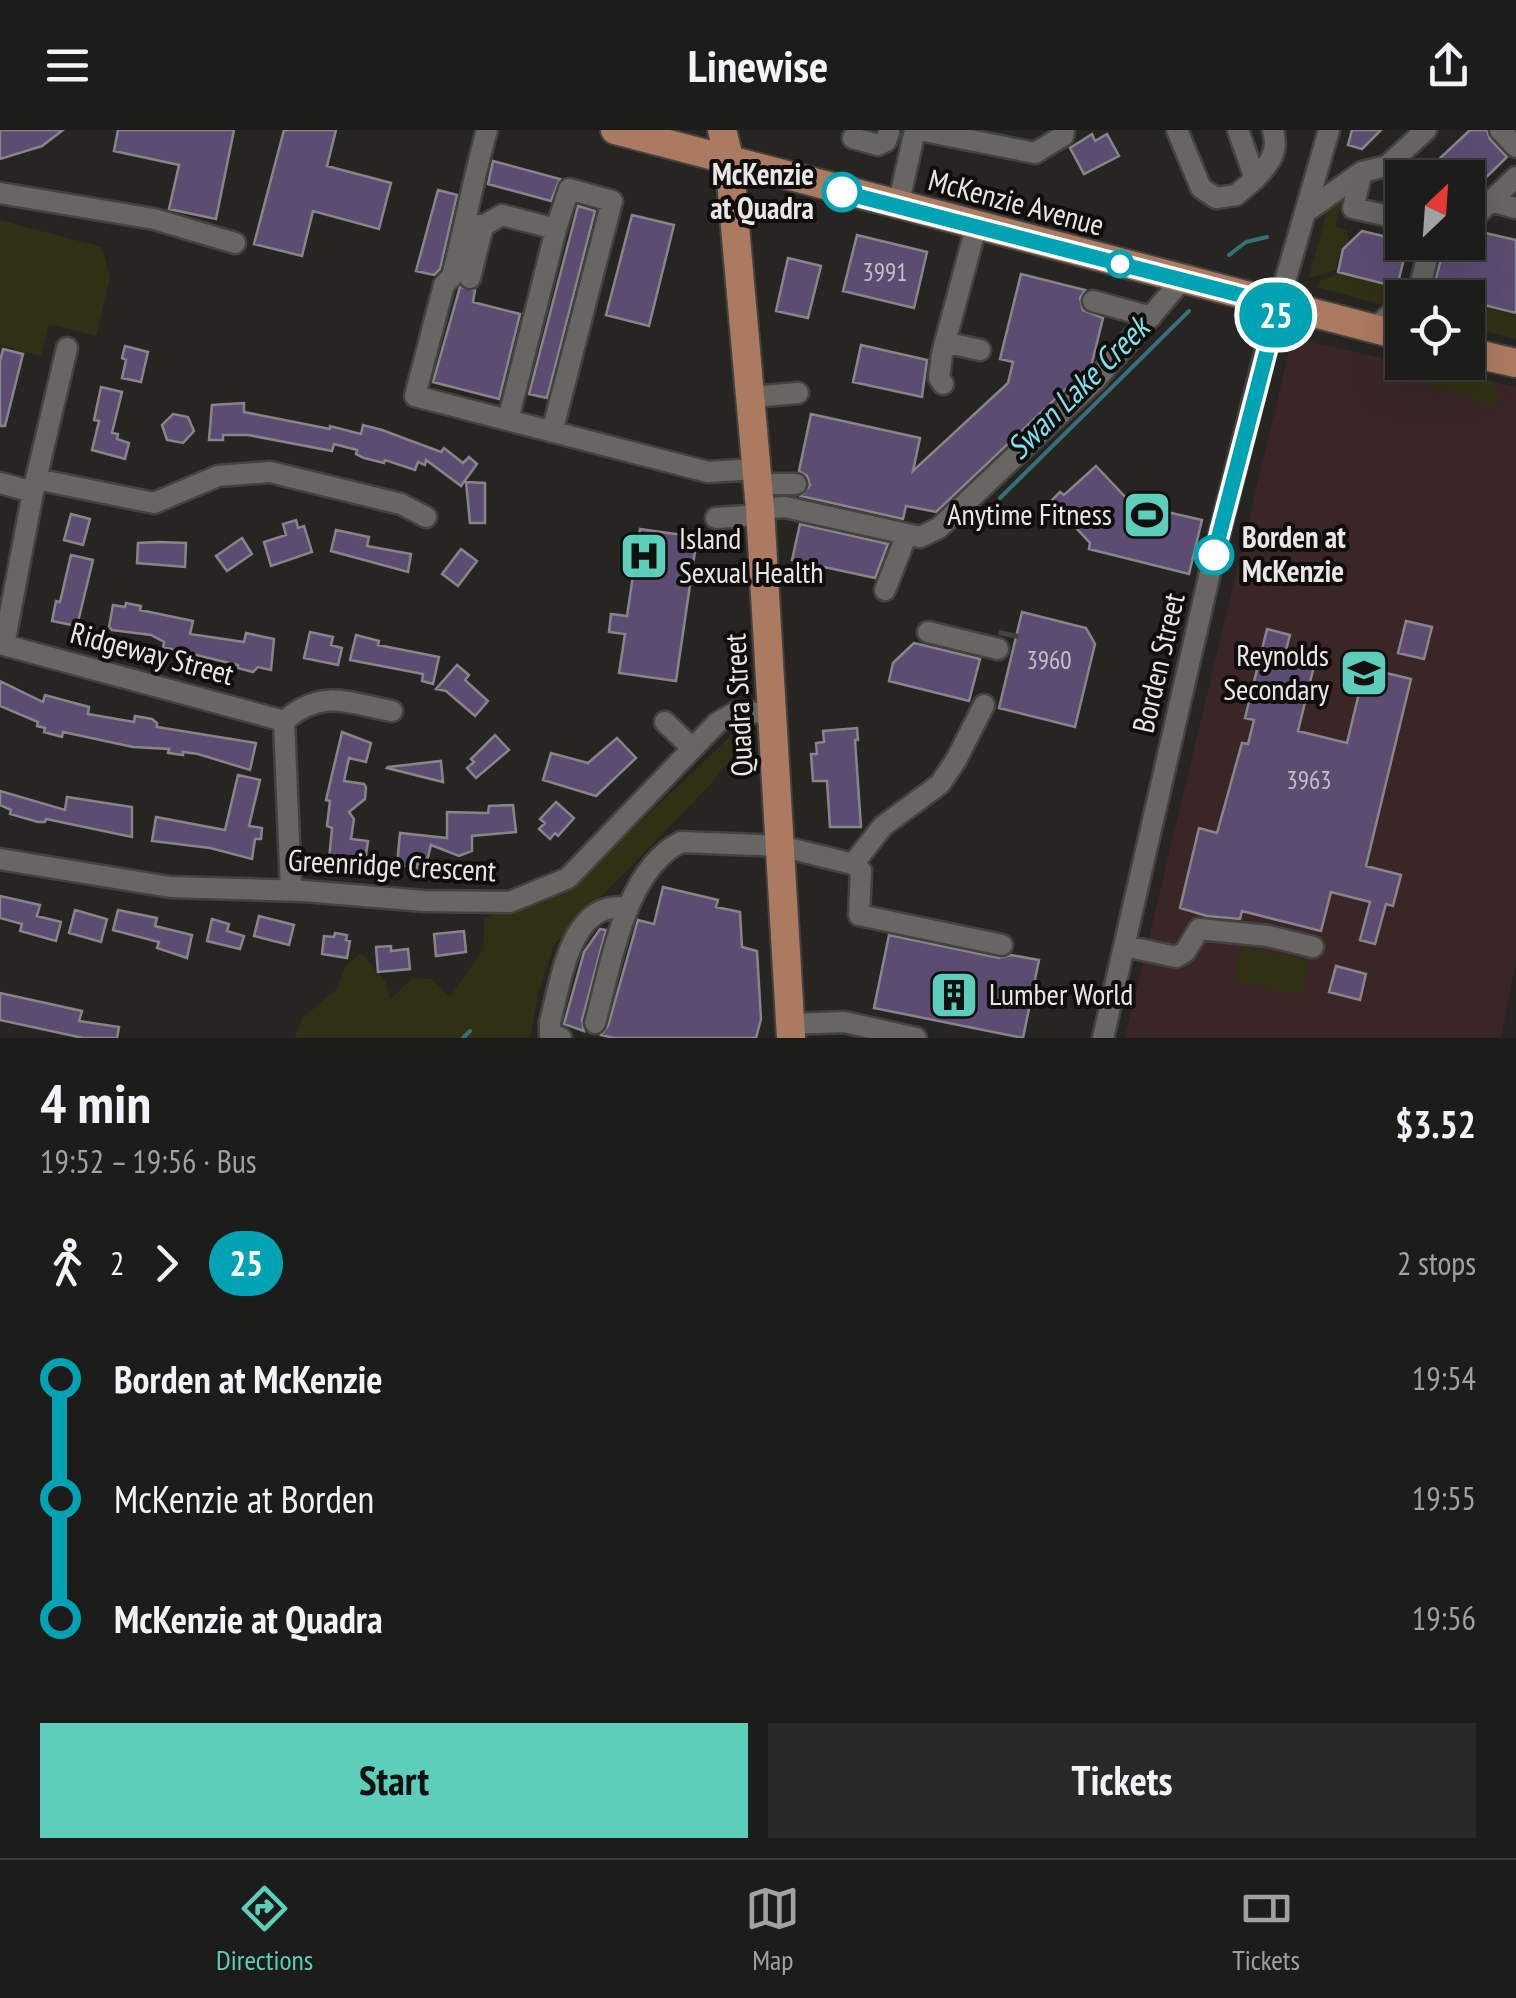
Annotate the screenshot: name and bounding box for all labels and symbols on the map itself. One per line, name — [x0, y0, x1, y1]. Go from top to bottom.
place label: McKenzie at Quadra — [710, 154, 814, 227]
street label: McKenzie Avenue — [924, 159, 1108, 244]
north arrow — [1385, 160, 1485, 260]
marker: McKenzie at Quadra — [823, 173, 861, 211]
unlabelled marker — [1107, 251, 1133, 277]
house number: 3991 — [862, 256, 908, 288]
line badge: 25 — [1231, 282, 1321, 348]
water label: Swan Lake Creek — [997, 304, 1160, 468]
sports icon: Anytime Fitness — [1121, 489, 1173, 541]
place label: Anytime Fitness — [947, 494, 1112, 533]
place label: Borden at McKenzie — [1242, 517, 1346, 590]
place label: Island Sexual Health — [679, 518, 823, 591]
hospital icon: Island Sexual Health — [618, 530, 670, 582]
marker: Borden at McKenzie — [1195, 536, 1233, 574]
street label: Borden Street — [1123, 588, 1193, 736]
street label: Ridgeway Street — [66, 612, 239, 693]
street label: Quadra Street — [714, 632, 761, 778]
place label: Reynolds Secondary — [1223, 635, 1330, 708]
house number: 3960 — [1026, 644, 1072, 676]
school or university icon: Reynolds Secondary — [1338, 647, 1390, 699]
house number: 3963 — [1286, 764, 1332, 796]
street label: Greenridge Crescent — [287, 840, 498, 889]
building icon: Lumber World — [928, 969, 980, 1021]
place label: Lumber World — [989, 974, 1133, 1013]

